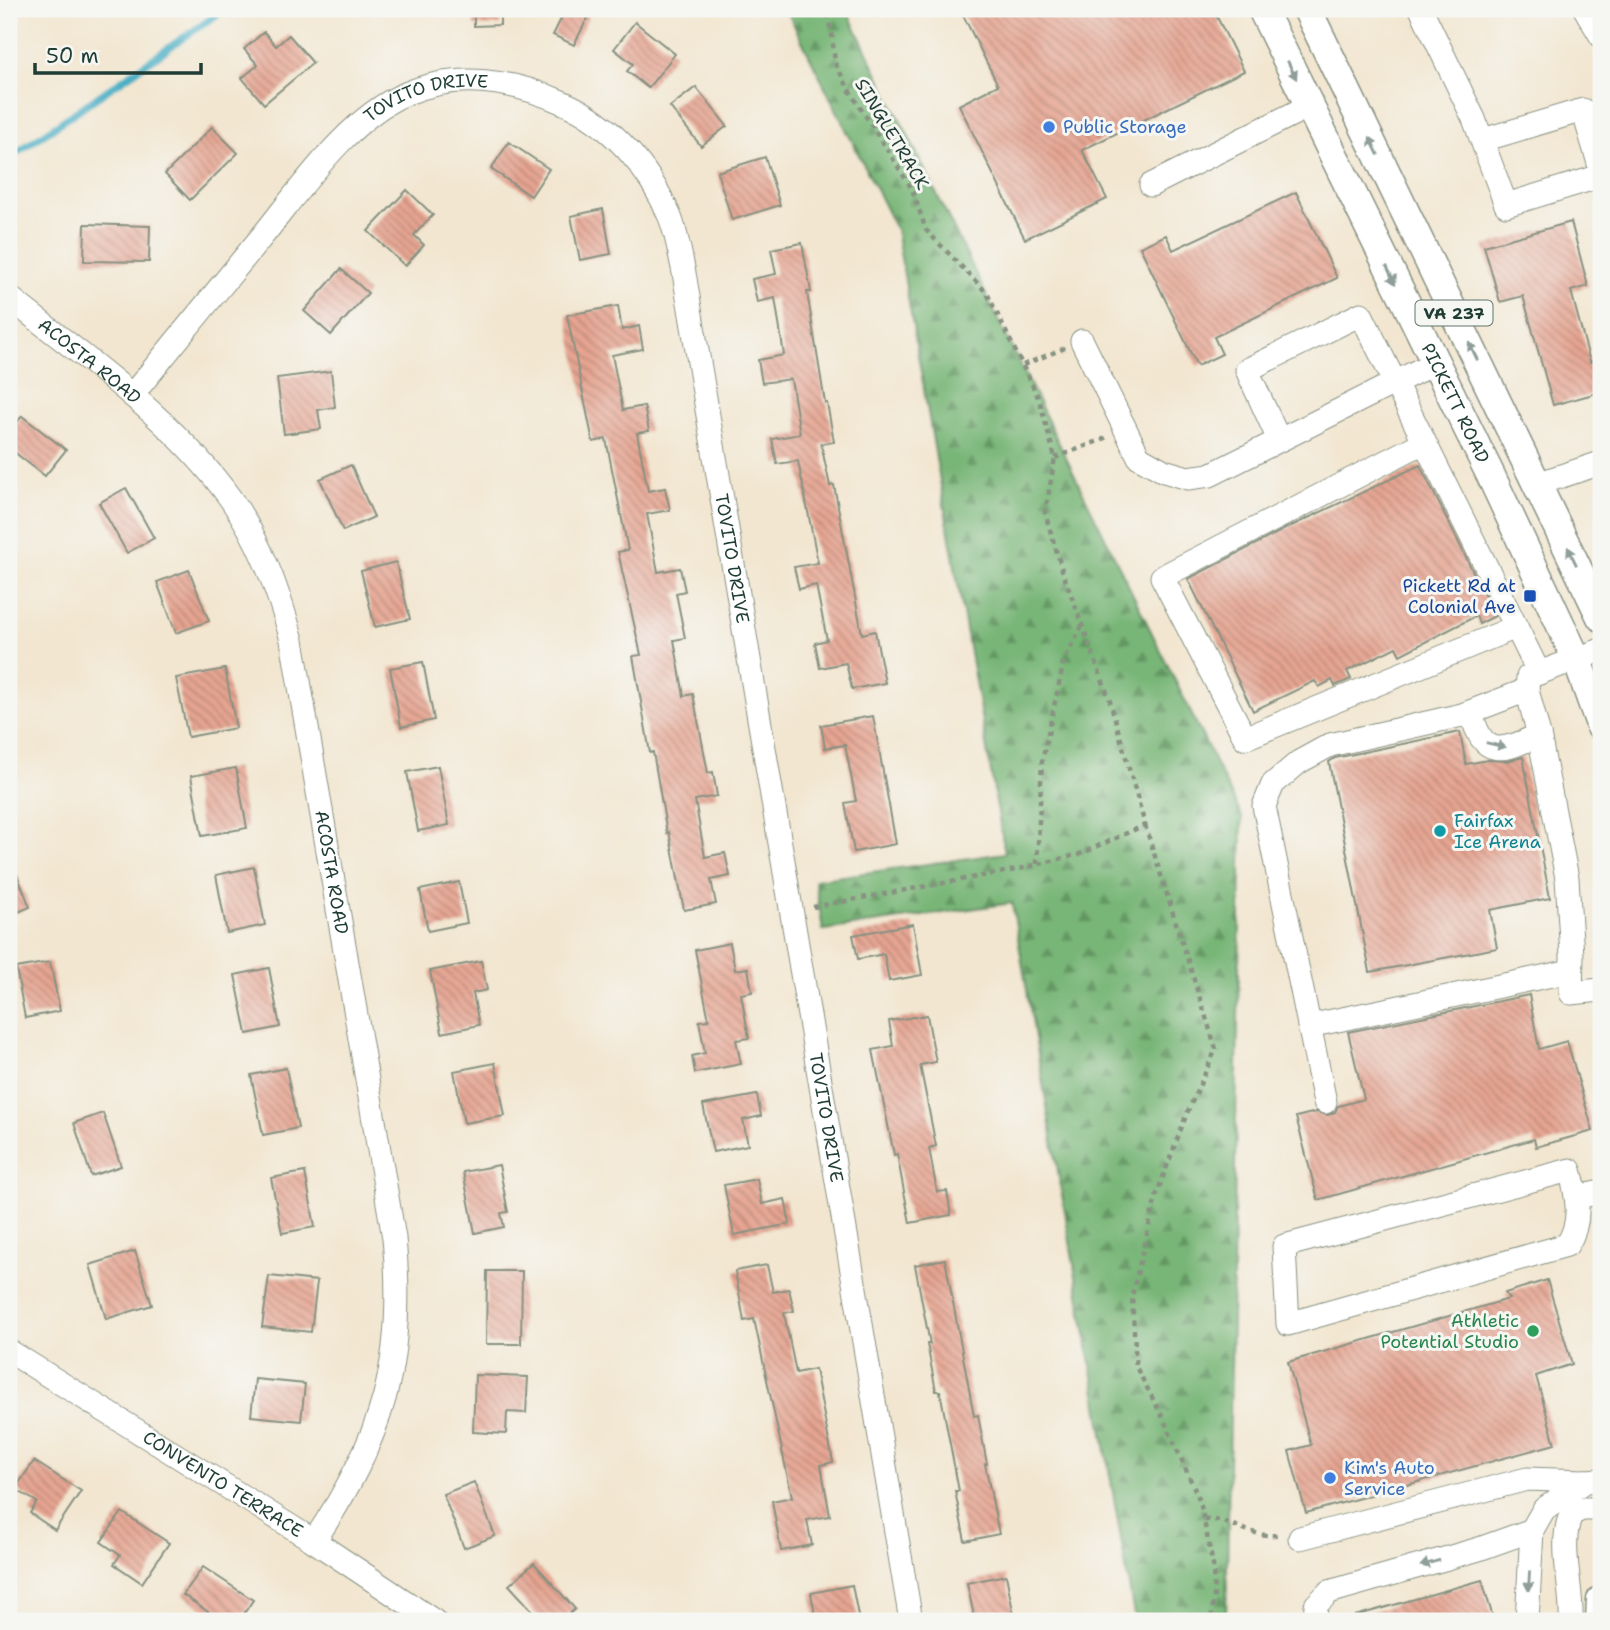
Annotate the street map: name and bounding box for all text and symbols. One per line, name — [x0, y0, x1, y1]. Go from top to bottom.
scale bar — [35, 32, 201, 76]
text: 50 m — [46, 42, 99, 70]
one-way arrow — [1286, 60, 1298, 80]
street label: TOVITO DRIVE — [359, 69, 489, 128]
street label: SINGLETRACK — [849, 74, 935, 194]
place label: Public Storage — [1063, 115, 1187, 139]
marker: Public Storage — [1041, 119, 1057, 135]
one-way arrow — [1368, 136, 1379, 156]
one-way arrow — [1386, 265, 1397, 285]
road number: VA 237 — [1416, 300, 1492, 326]
street label: ACOSTA ROAD — [33, 313, 146, 410]
street label: PICKETT ROAD — [1416, 339, 1495, 467]
one-way arrow — [1467, 341, 1478, 361]
street label: TOVITO DRIVE — [709, 492, 755, 625]
one-way arrow — [1566, 546, 1577, 566]
place label: Pickett Rd at Colonial Ave — [1403, 574, 1516, 619]
marker: Pickett Rd at Colonial Ave — [1522, 588, 1538, 604]
one-way arrow — [1485, 740, 1507, 751]
street label: ACOSTA ROAD — [309, 808, 354, 936]
place label: Fairfax Ice Arena — [1454, 809, 1541, 854]
marker: Fairfax Ice Arena — [1432, 823, 1448, 839]
street label: TOVITO DRIVE — [804, 1051, 849, 1184]
place label: Athletic Potential Studio — [1380, 1309, 1519, 1354]
marker: Athletic Potential Studio — [1525, 1323, 1541, 1339]
street label: CONVENTO TERRACE — [138, 1425, 307, 1543]
place label: Kim's Auto Service — [1344, 1456, 1435, 1501]
marker: Kim's Auto Service — [1322, 1470, 1338, 1486]
one-way arrow — [1419, 1558, 1440, 1568]
one-way arrow — [1523, 1571, 1534, 1593]

